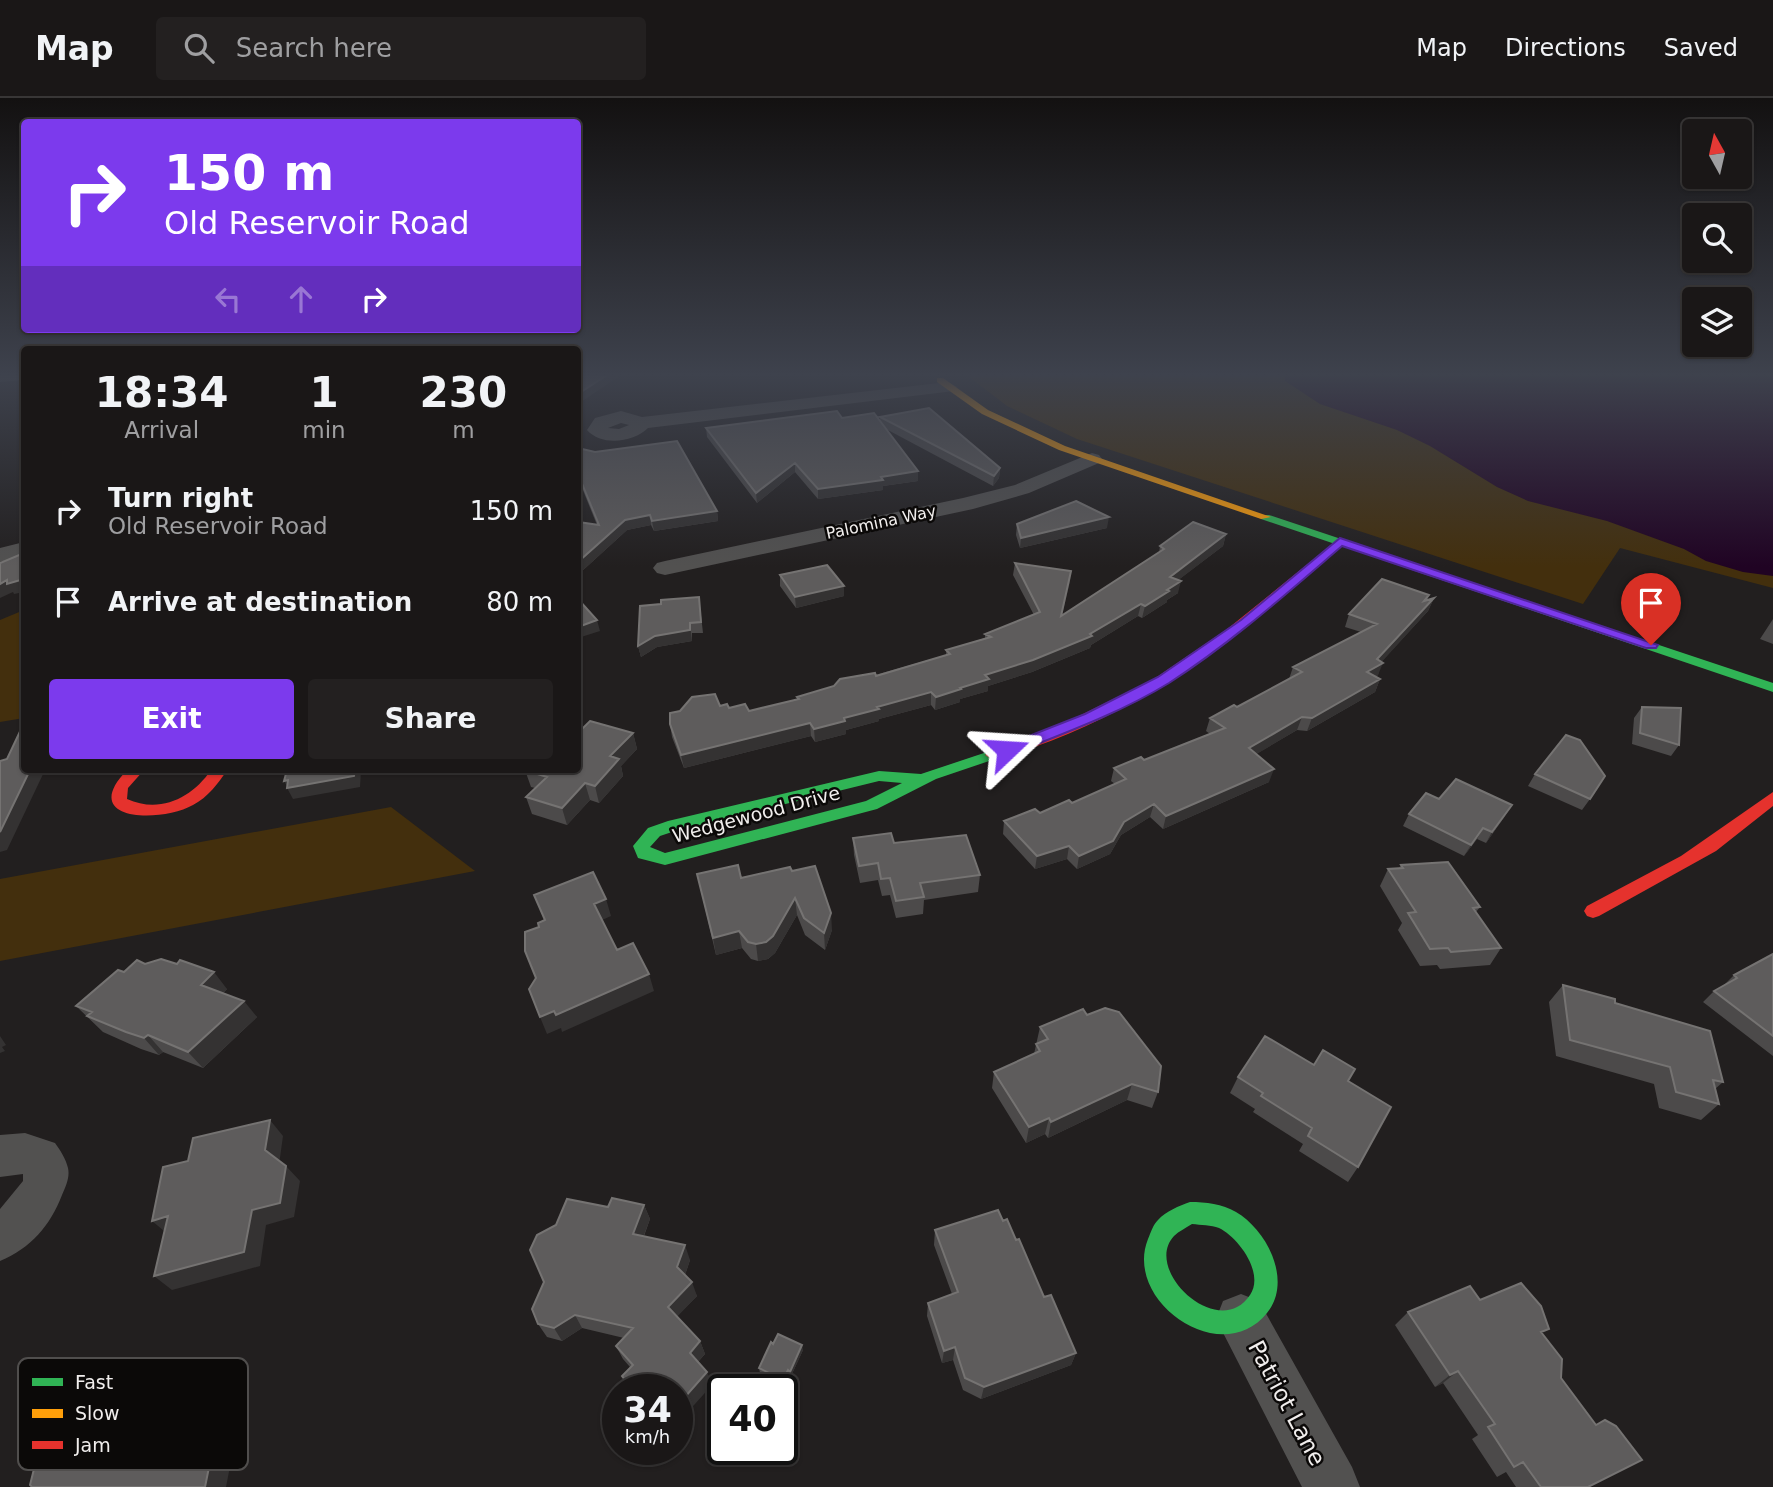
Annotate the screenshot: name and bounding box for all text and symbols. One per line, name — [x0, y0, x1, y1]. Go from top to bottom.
search box — [156, 17, 646, 80]
text: Map — [35, 29, 114, 68]
icon: search — [180, 29, 218, 67]
text: Search here — [236, 33, 392, 63]
text: Map — [1416, 34, 1467, 62]
text: Directions — [1505, 34, 1626, 62]
text: Saved — [1664, 34, 1738, 62]
north arrow — [1682, 119, 1752, 189]
map controls — [1682, 119, 1752, 357]
text: 150 m — [164, 145, 334, 202]
icon: right — [49, 147, 140, 238]
button: search — [1682, 203, 1752, 273]
text: Old Reservoir Road — [164, 204, 470, 242]
icon: left — [209, 280, 247, 318]
icon: ahead — [282, 280, 320, 318]
icon: right — [355, 280, 393, 318]
button: layers — [1682, 287, 1752, 357]
text: 18:34 — [95, 368, 229, 417]
text: 1 — [309, 368, 339, 417]
text: 230 — [420, 368, 507, 417]
text: Arrival — [124, 417, 199, 443]
text: min — [302, 417, 346, 443]
text: m — [452, 417, 475, 443]
text: Turn right — [108, 483, 253, 513]
icon: right — [49, 492, 87, 530]
text: 150 m — [470, 496, 553, 526]
street label: Palomina Way — [824, 501, 938, 543]
text: Old Reservoir Road — [108, 513, 328, 539]
pin — [1621, 573, 1681, 645]
icon: arrive — [49, 583, 87, 621]
icon: arrive — [1632, 584, 1670, 622]
text: Arrive at destination — [108, 587, 412, 617]
text: 80 m — [486, 587, 553, 617]
button: Exit — [49, 679, 294, 759]
button: Share — [308, 679, 553, 759]
position arrow — [970, 713, 1044, 787]
street label: Wedgewood Drive — [670, 781, 842, 847]
street label: Patriot Lane — [1243, 1336, 1331, 1470]
legend — [18, 1358, 248, 1470]
text: Fast — [75, 1371, 113, 1393]
speed limit sign: 40 — [707, 1374, 798, 1465]
text: 34 — [623, 1390, 672, 1430]
text: Slow — [75, 1402, 120, 1424]
text: km/h — [625, 1426, 670, 1447]
text: Jam — [74, 1434, 111, 1456]

